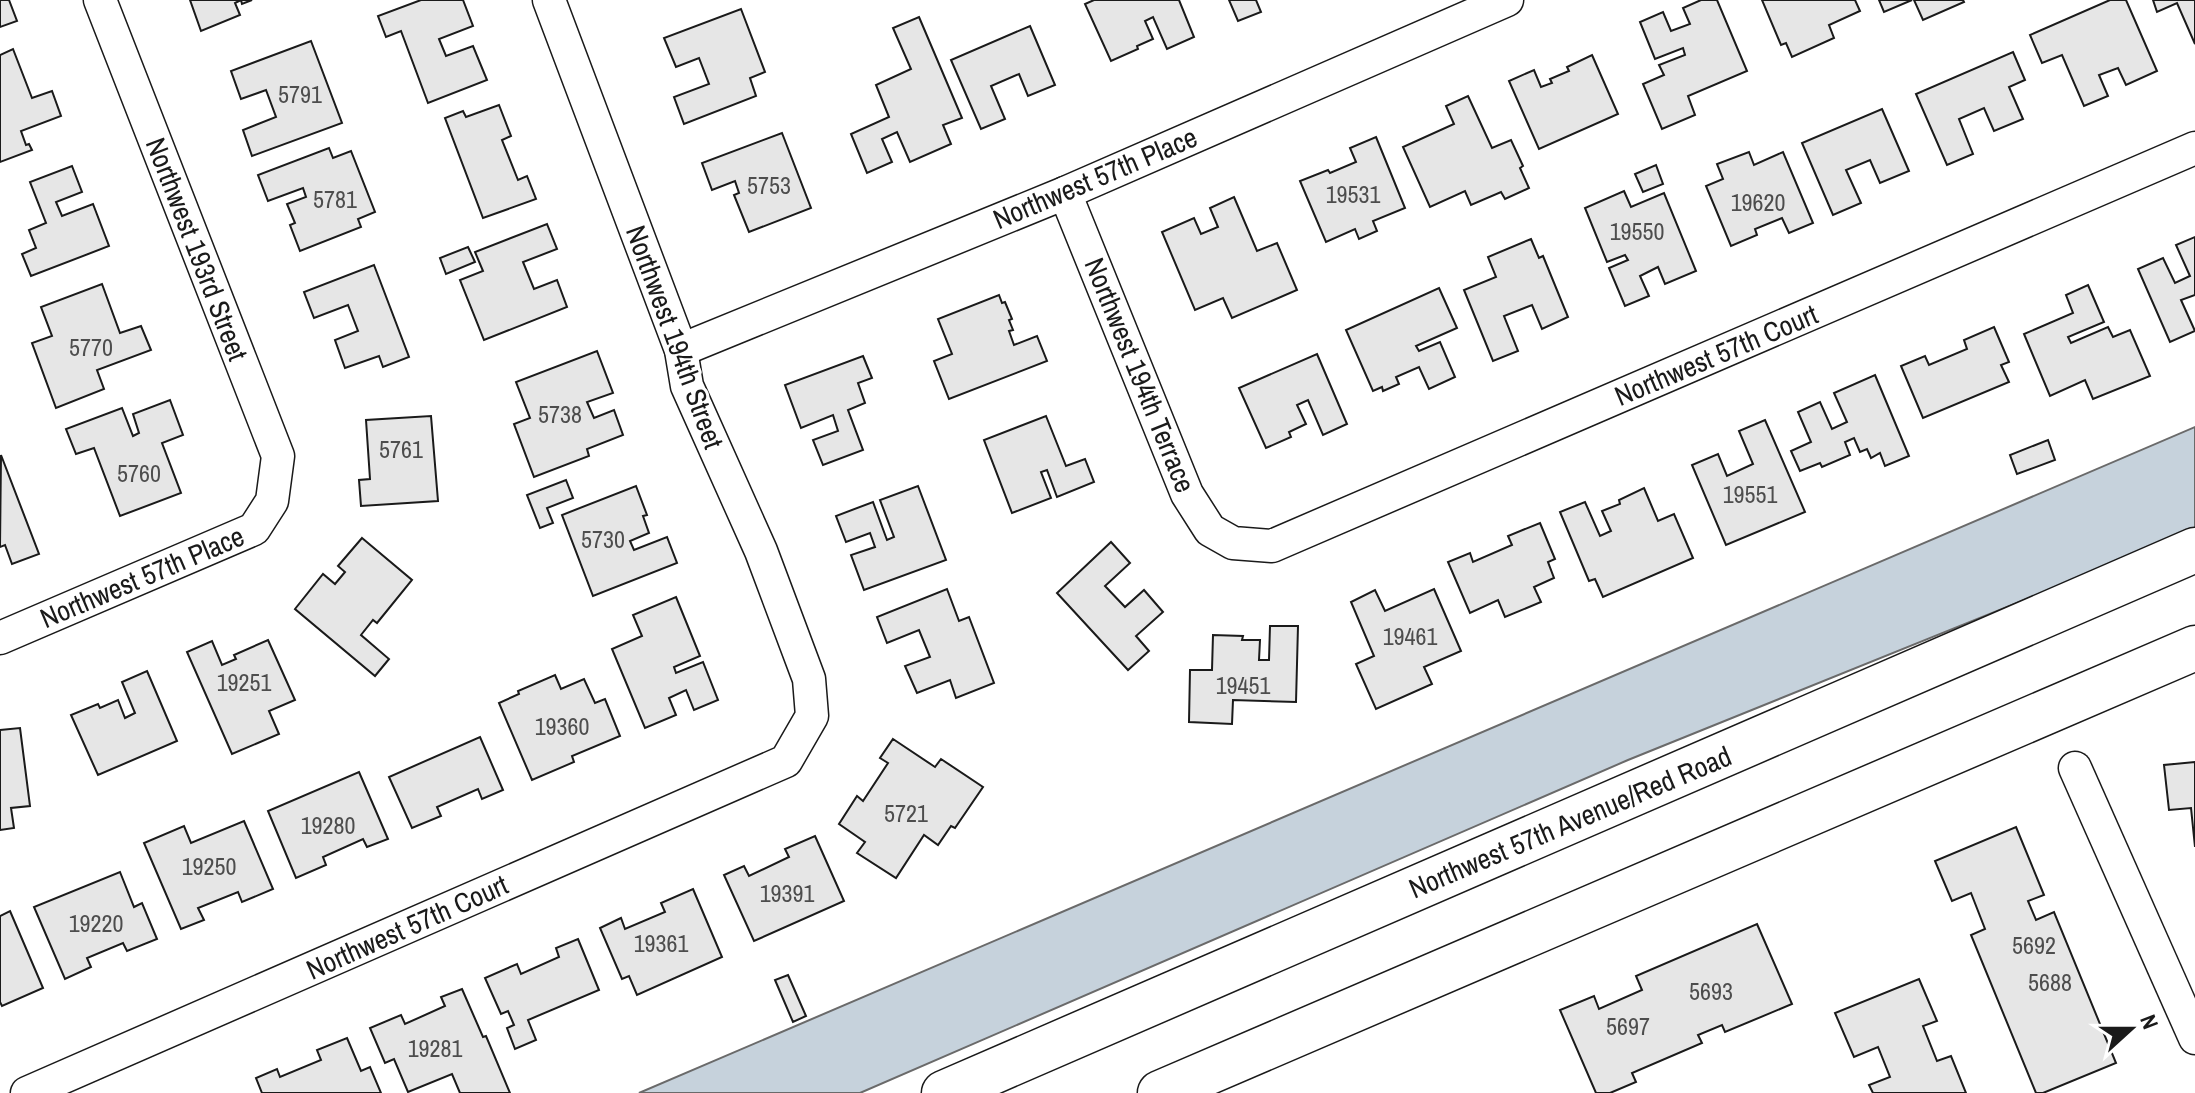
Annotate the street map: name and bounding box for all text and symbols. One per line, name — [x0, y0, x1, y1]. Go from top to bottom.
house number: 5791 — [278, 78, 322, 110]
street label: Northwest 57th Place — [987, 118, 1203, 238]
street label: Northwest 193rd Street — [137, 132, 257, 366]
house number: 5753 — [747, 169, 791, 201]
house number: 19531 — [1326, 178, 1380, 210]
house number: 5781 — [313, 183, 357, 215]
house number: 19620 — [1731, 186, 1785, 218]
house number: 19550 — [1610, 215, 1664, 247]
street label: Northwest 194th Street — [617, 220, 733, 454]
street label: Northwest 194th Terrace — [1076, 252, 1204, 498]
street label: Northwest 57th Court — [1609, 295, 1823, 415]
house number: 5770 — [69, 331, 113, 363]
house number: 5738 — [538, 398, 582, 430]
house number: 5761 — [379, 433, 423, 465]
house number: 5760 — [117, 457, 161, 489]
house number: 19551 — [1723, 478, 1777, 510]
street label: Northwest 57th Place — [34, 517, 250, 637]
house number: 5730 — [581, 523, 625, 555]
house number: 19461 — [1383, 620, 1437, 652]
house number: 19251 — [217, 666, 271, 698]
house number: 19451 — [1216, 669, 1270, 701]
house number: 19360 — [535, 710, 589, 742]
street label: Northwest 57th Avenue/Red Road — [1403, 737, 1737, 907]
house number: 5721 — [884, 797, 928, 829]
house number: 19280 — [301, 809, 355, 841]
house number: 19250 — [182, 850, 236, 882]
street label: Northwest 57th Court — [300, 866, 514, 988]
house number: 19391 — [760, 877, 814, 909]
house number: 19220 — [69, 907, 123, 939]
house number: 19361 — [634, 927, 688, 959]
house number: 5692 — [2012, 929, 2056, 961]
house number: 5688 — [2028, 966, 2072, 998]
house number: 5693 — [1689, 975, 1733, 1007]
north arrow — [2091, 989, 2171, 1069]
house number: 5697 — [1606, 1010, 1650, 1042]
text: N — [2133, 1010, 2166, 1033]
house number: 19281 — [408, 1032, 462, 1064]

